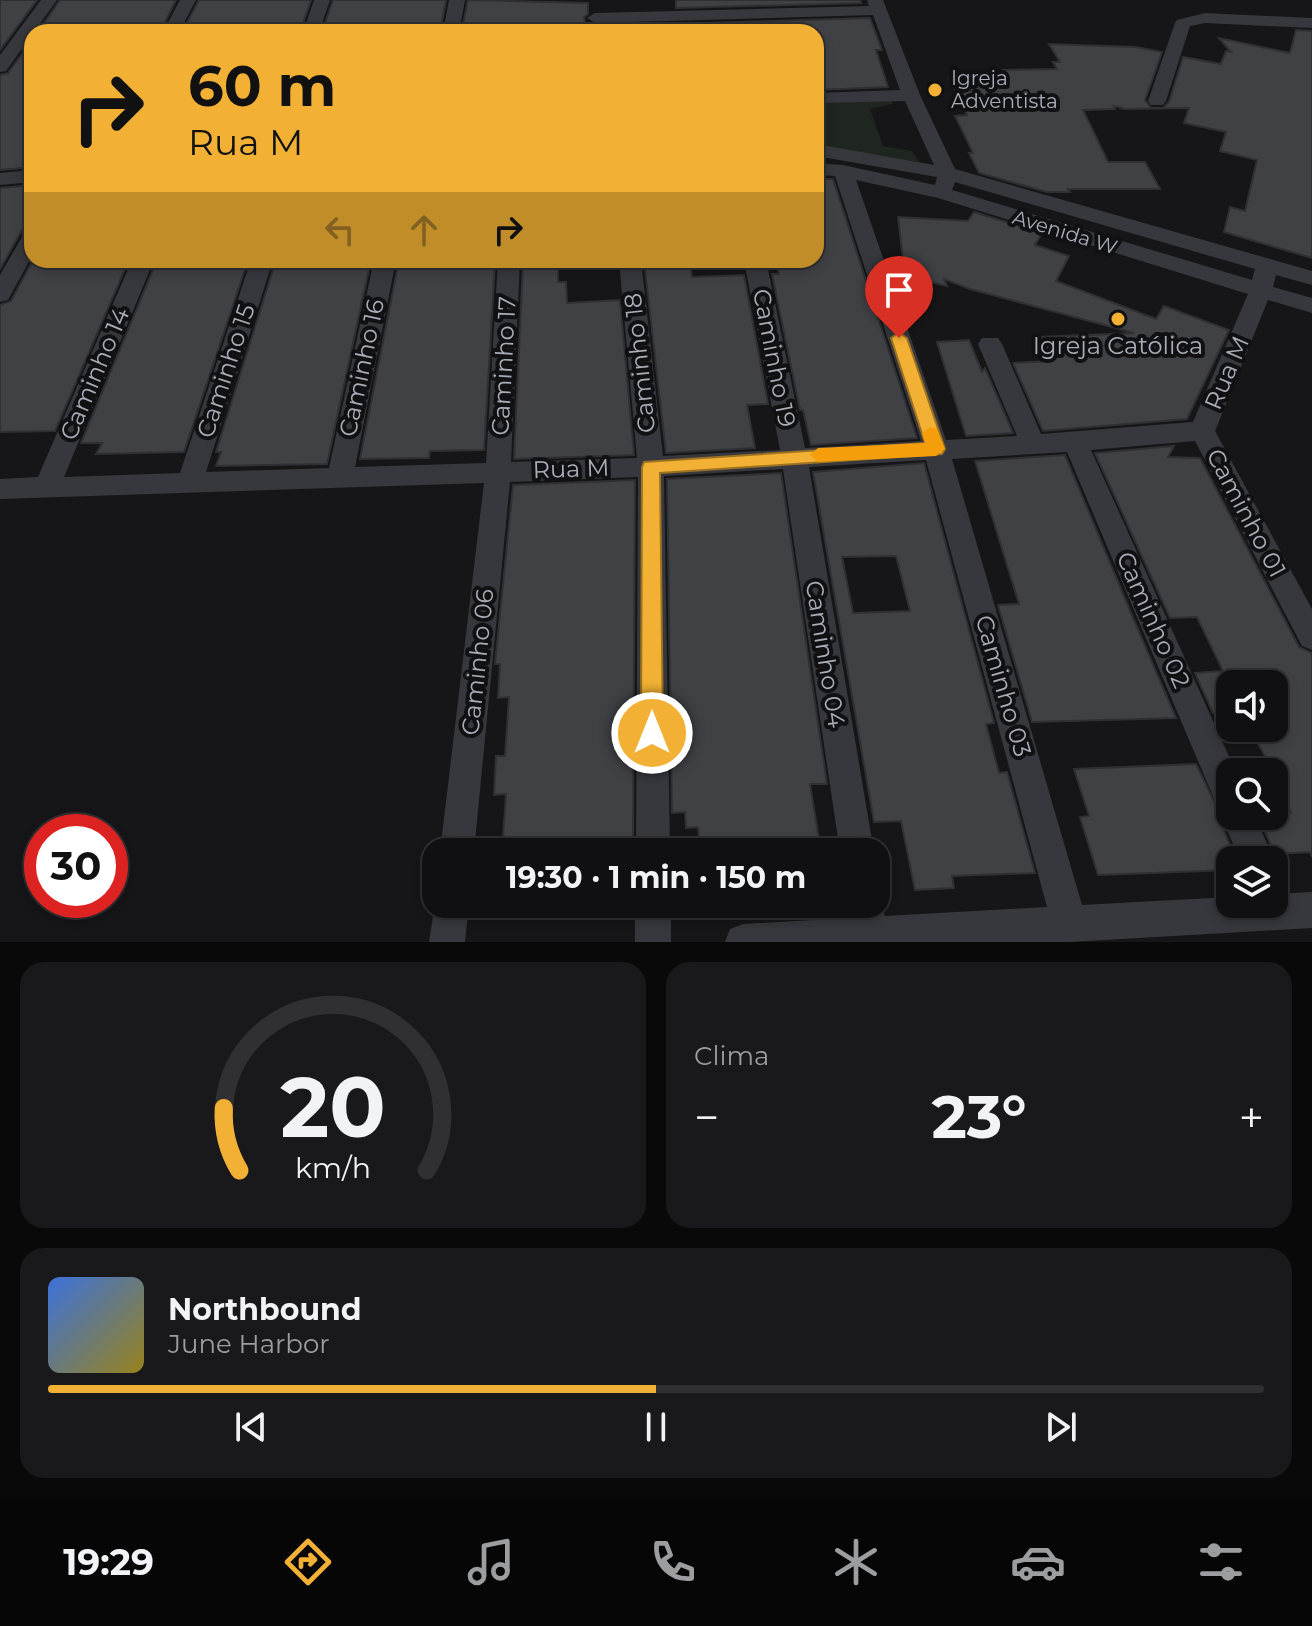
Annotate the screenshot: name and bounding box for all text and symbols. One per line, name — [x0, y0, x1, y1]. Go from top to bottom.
text: 60 m — [188, 52, 336, 120]
icon: right — [56, 56, 160, 160]
place label: Igreja Adventista — [951, 66, 1058, 113]
marker: Igreja Adventista — [926, 81, 944, 99]
text: Rua M — [188, 120, 303, 164]
street label: Avenida W — [1010, 205, 1120, 259]
icon: left — [318, 208, 362, 252]
icon: ahead — [402, 208, 446, 252]
icon: right — [486, 208, 530, 252]
pin — [865, 256, 933, 338]
icon: arrive — [877, 268, 921, 312]
street label: Caminho 19 — [747, 286, 802, 429]
street label: Caminho 18 — [618, 292, 661, 435]
street label: Caminho 16 — [333, 296, 390, 439]
street label: Caminho 17 — [485, 296, 522, 436]
street label: Caminho 15 — [190, 300, 261, 441]
street label: Caminho 14 — [54, 303, 136, 444]
marker: Igreja Católica — [1109, 310, 1127, 328]
place label: Igreja Católica — [1033, 331, 1203, 360]
street label: Rua M — [1198, 332, 1255, 414]
street label: Caminho 01 — [1200, 444, 1292, 582]
street label: Rua M — [532, 453, 610, 484]
street label: Caminho 02 — [1110, 547, 1196, 692]
street label: Caminho 04 — [800, 578, 851, 730]
street label: Caminho 06 — [455, 587, 500, 737]
street label: Caminho 03 — [969, 612, 1038, 760]
map controls — [1216, 670, 1288, 918]
button: sound — [1216, 670, 1288, 742]
position arrow — [610, 691, 694, 775]
button: search — [1216, 758, 1288, 830]
speed limit sign: 30 — [24, 814, 128, 918]
button: layers — [1216, 846, 1288, 918]
text: 19:30 · 1 min · 150 m — [506, 859, 806, 896]
text: Clima — [694, 1040, 769, 1072]
text: 20 — [280, 1056, 386, 1158]
text: 23° — [931, 1080, 1027, 1153]
text: − — [694, 1090, 719, 1144]
text: + — [1239, 1090, 1264, 1144]
text: km/h — [295, 1150, 371, 1185]
text: Northbound — [168, 1291, 362, 1328]
text: June Harbor — [168, 1328, 330, 1360]
icon: previous — [229, 1405, 273, 1449]
icon: pause — [634, 1405, 678, 1449]
icon: next — [1039, 1405, 1083, 1449]
icon: directions — [280, 1534, 336, 1590]
icon: music — [463, 1534, 519, 1590]
icon: phone — [645, 1534, 701, 1590]
icon: climate — [828, 1534, 884, 1590]
icon: car — [1010, 1534, 1066, 1590]
icon: filters — [1193, 1534, 1249, 1590]
text: 19:29 — [63, 1540, 154, 1584]

